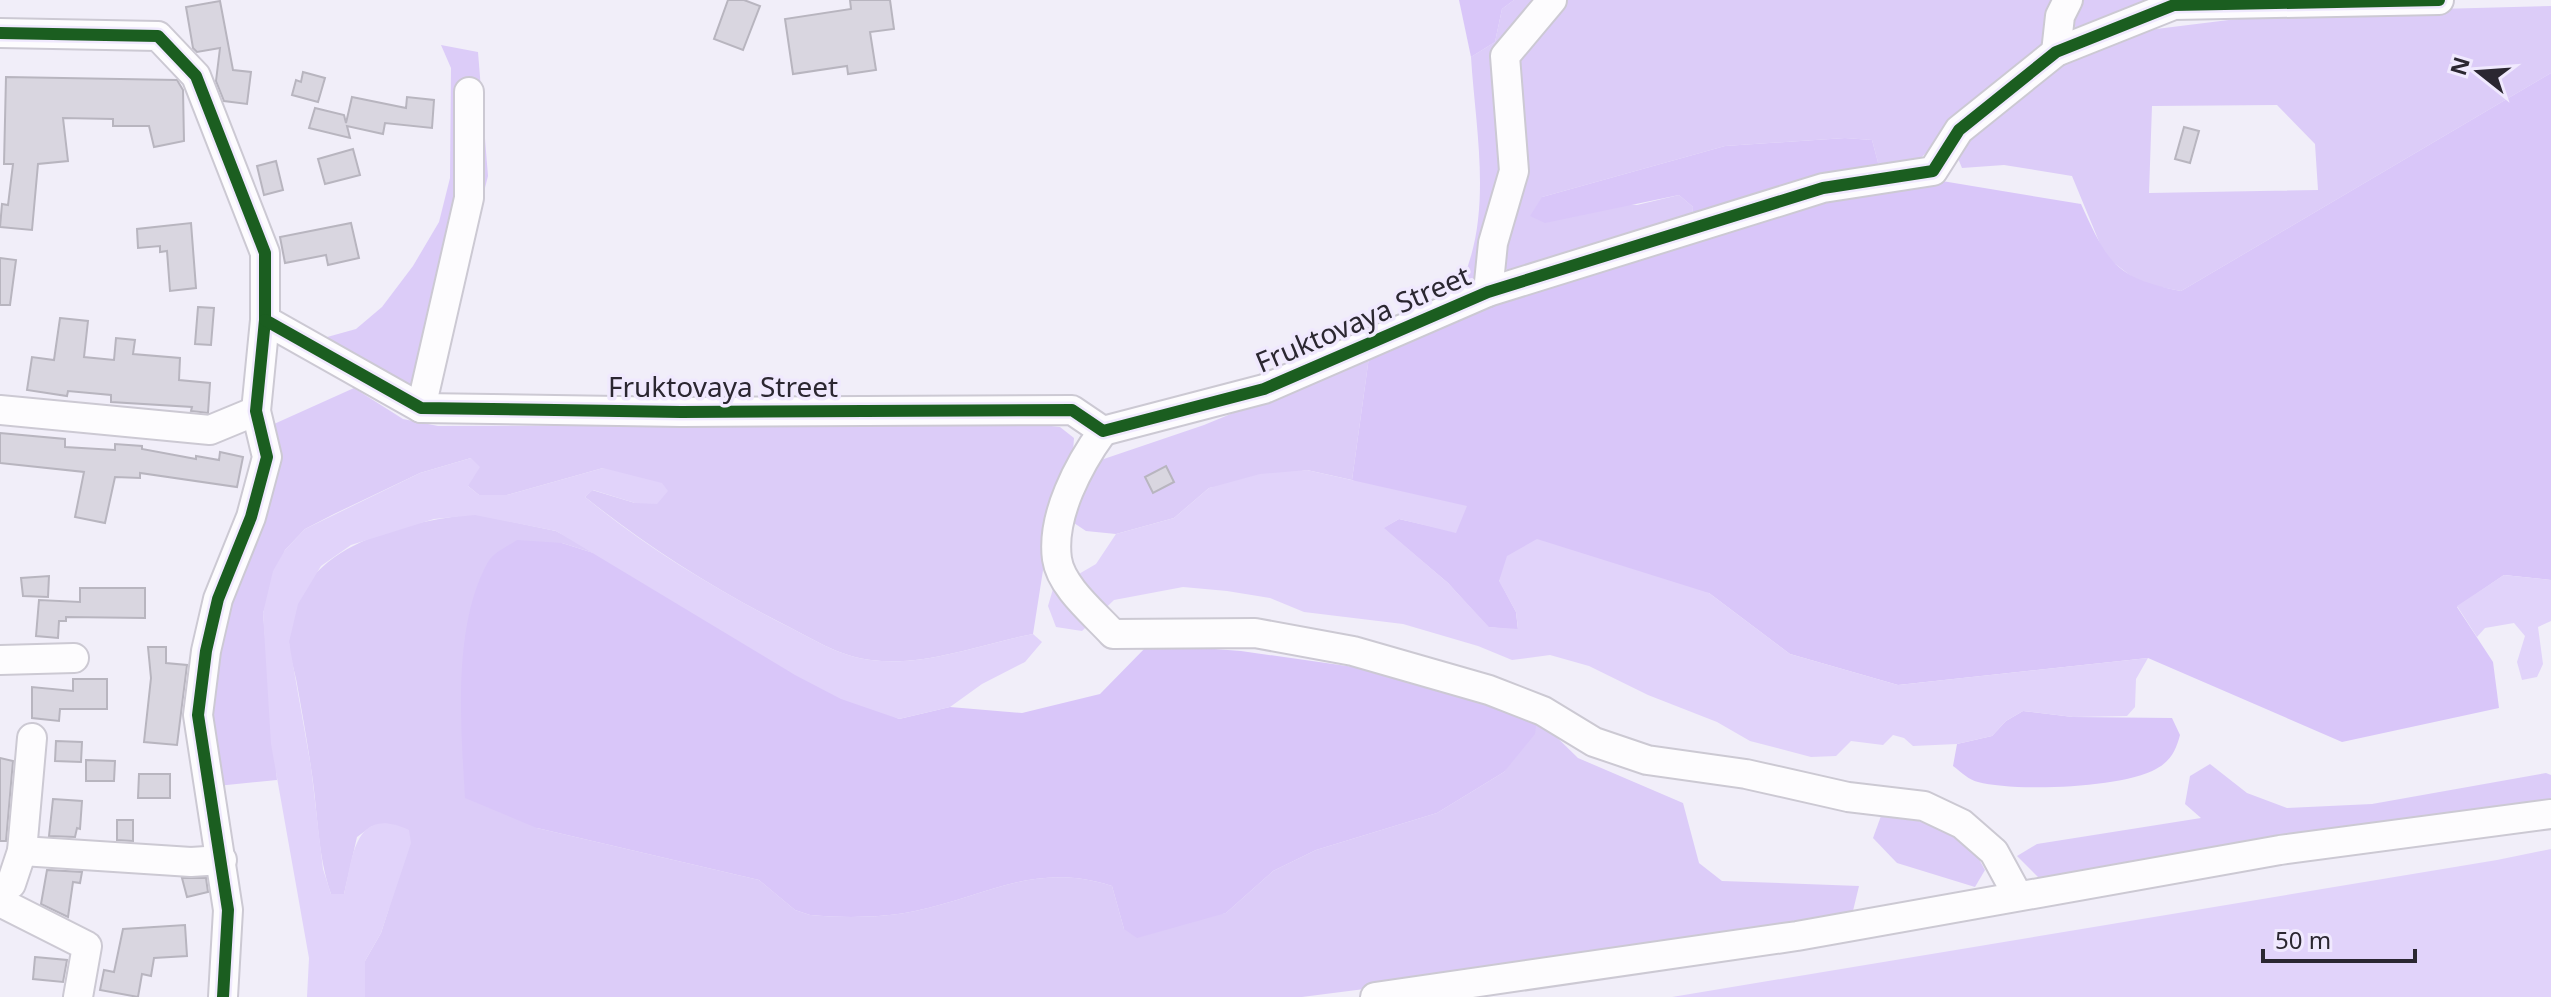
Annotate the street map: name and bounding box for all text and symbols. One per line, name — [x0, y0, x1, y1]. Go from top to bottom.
north arrow — [2439, 32, 2519, 112]
text: N — [2442, 53, 2476, 79]
street label: Fruktovaya Street — [1249, 256, 1476, 381]
street label: Fruktovaya Street — [608, 367, 838, 405]
scale bar — [2263, 913, 2415, 963]
text: 50 m — [2275, 923, 2331, 956]

